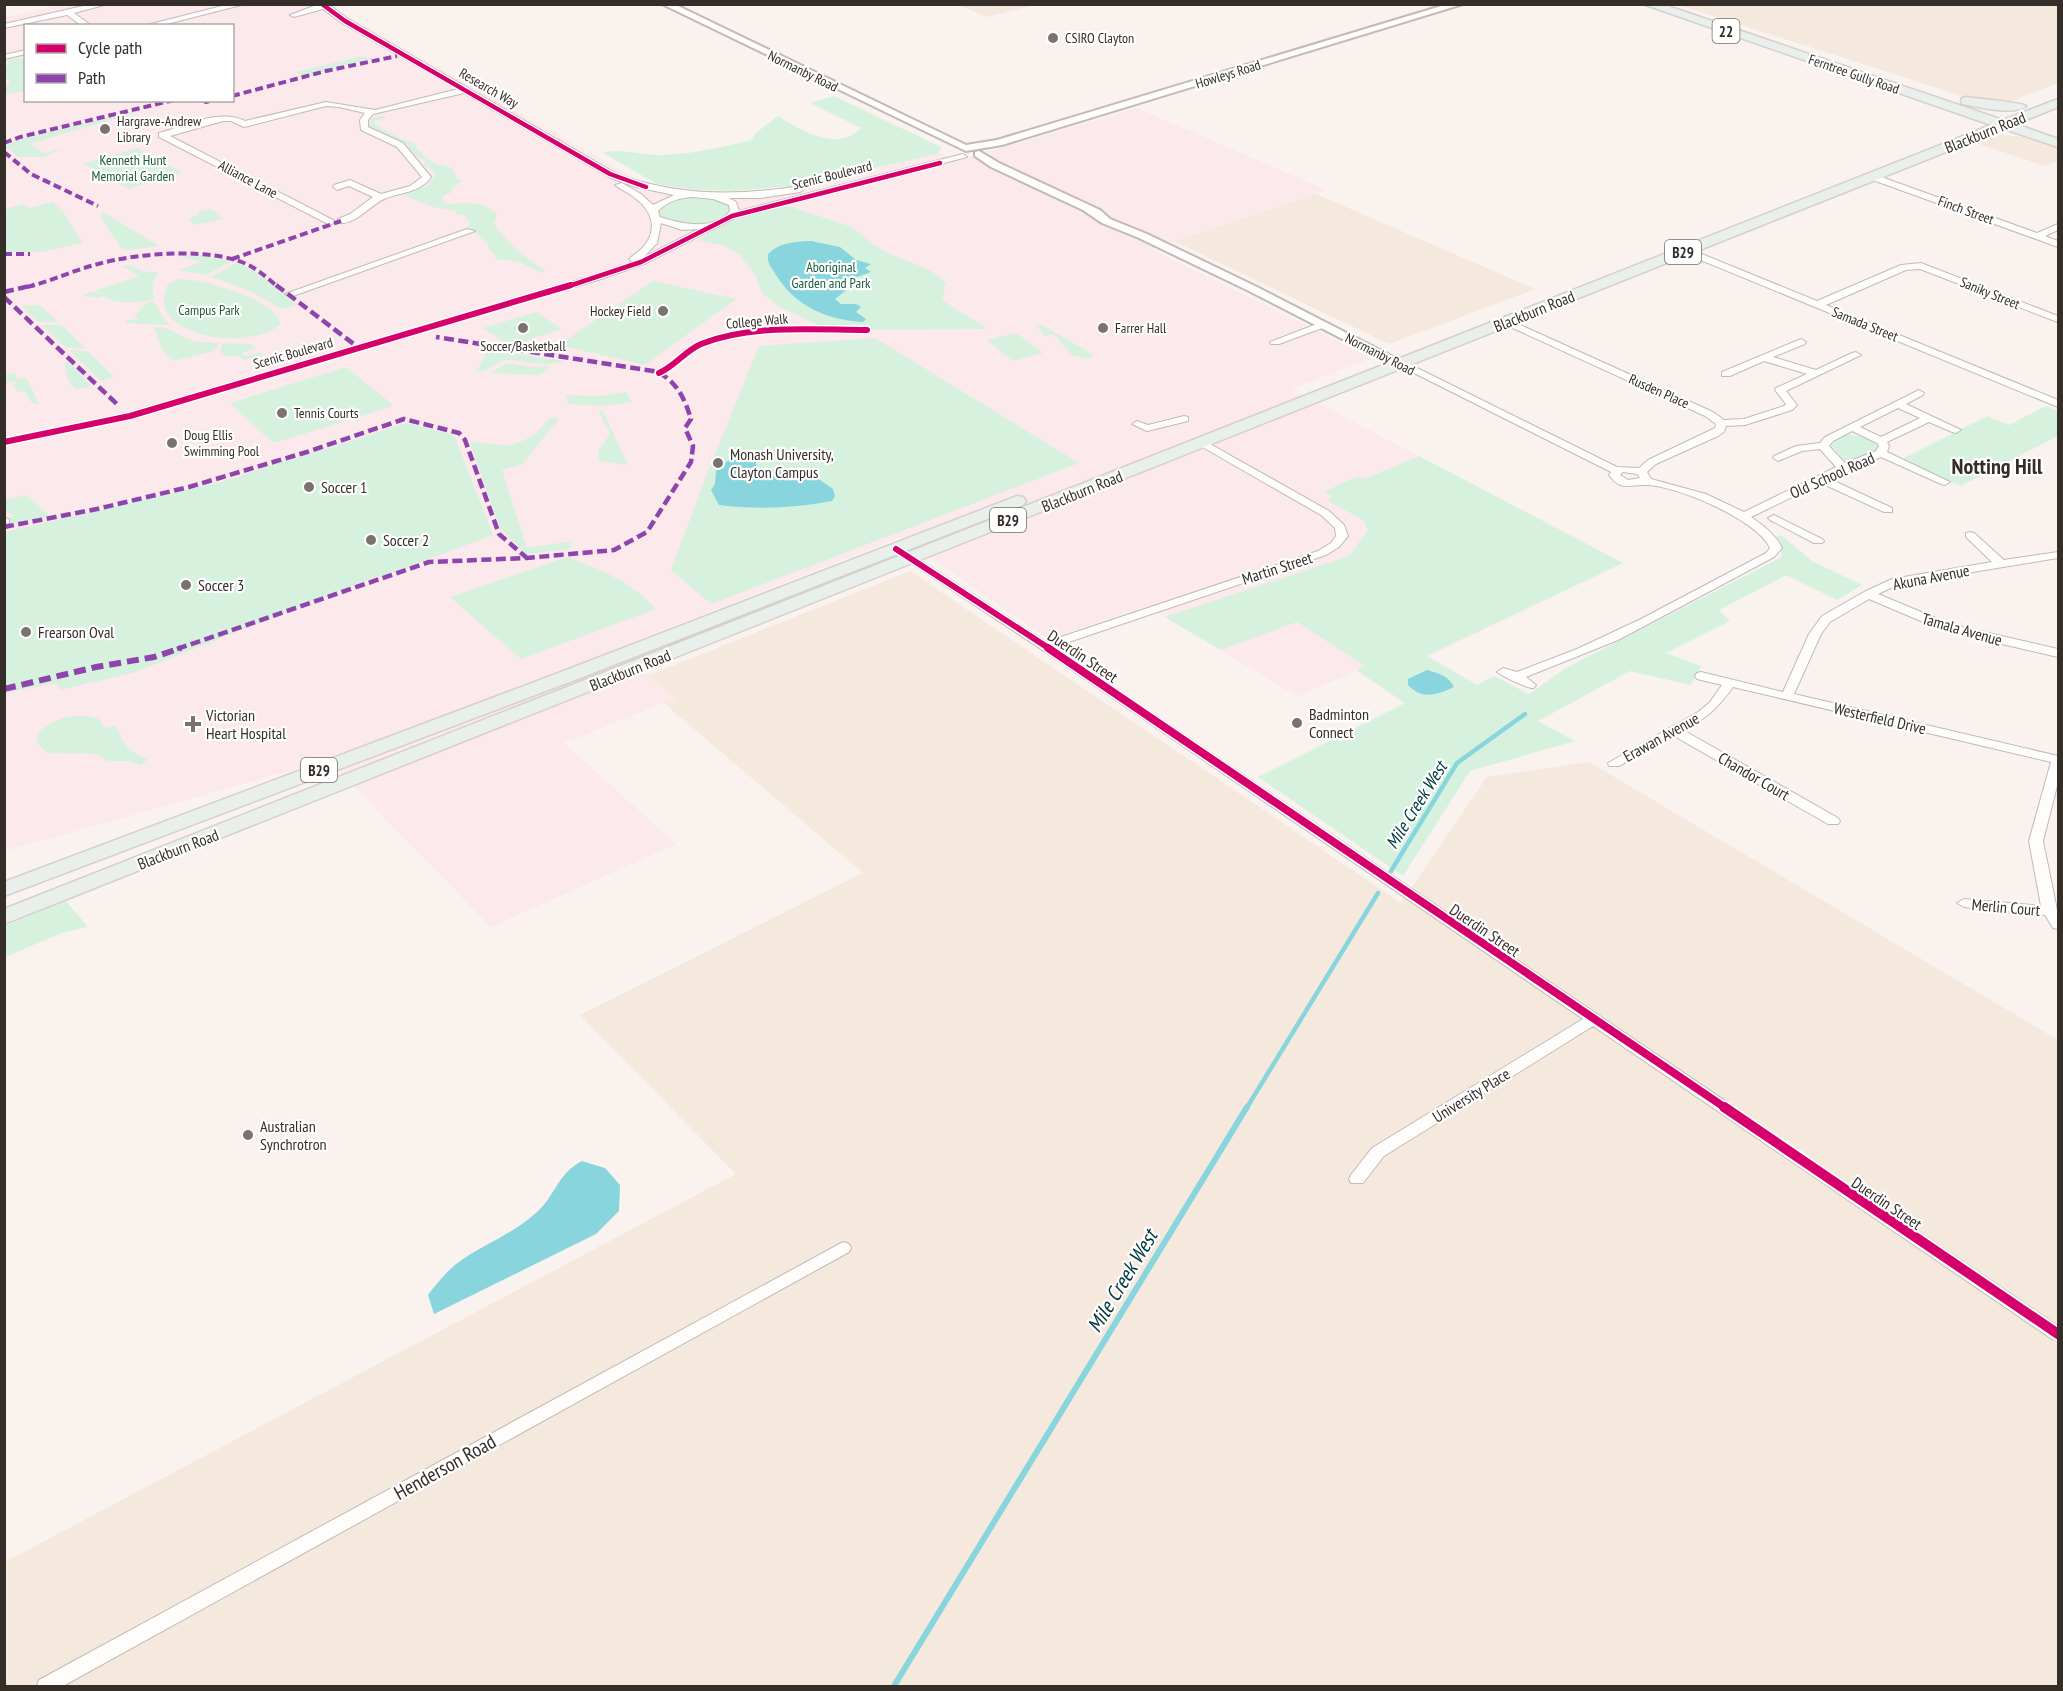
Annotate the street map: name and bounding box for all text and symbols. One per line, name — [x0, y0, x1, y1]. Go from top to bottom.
road number: 22 — [1712, 19, 1740, 43]
legend — [24, 24, 234, 102]
place label: CSIRO Clayton — [1065, 29, 1134, 47]
marker: CSIRO Clayton — [1046, 31, 1060, 45]
text: Cycle path — [78, 36, 142, 59]
street label: Normanby Road — [765, 46, 841, 96]
street label: Ferntree Gully Road — [1806, 50, 1902, 98]
street label: Howleys Road — [1193, 56, 1263, 92]
street label: Research Way — [456, 64, 523, 113]
text: Path — [78, 66, 106, 89]
street label: Blackburn Road — [1942, 107, 2028, 157]
place label: Hargrave-Andrew Library — [117, 112, 202, 146]
marker: Hargrave-Andrew Library — [98, 122, 112, 136]
park label: Kenneth Hunt Memorial Garden — [92, 151, 174, 185]
street label: Alliance Lane — [215, 156, 281, 202]
street label: Scenic Boulevard — [790, 156, 874, 194]
street label: Finch Street — [1936, 192, 1996, 228]
road number: B29 — [1665, 240, 1701, 264]
park label: Aboriginal Garden and Park — [792, 258, 871, 292]
street label: Saniky Street — [1957, 273, 2023, 313]
street label: Blackburn Road — [1491, 286, 1577, 336]
park label: Campus Park — [178, 301, 240, 319]
place label: Hockey Field — [590, 302, 651, 320]
street label: Samada Street — [1829, 303, 1901, 345]
marker: Hockey Field — [656, 304, 670, 318]
street label: College Walk — [725, 309, 789, 333]
place label: Farrer Hall — [1115, 319, 1167, 337]
marker: Soccer/Basketball — [516, 321, 530, 335]
marker: Farrer Hall — [1096, 321, 1110, 335]
street label: Normanby Road — [1342, 329, 1418, 379]
street label: Scenic Boulevard — [251, 333, 335, 373]
place label: Soccer/Basketball — [480, 337, 566, 355]
street label: Rusden Place — [1626, 370, 1692, 412]
place label: Tennis Courts — [294, 404, 359, 422]
marker: Tennis Courts — [275, 406, 289, 420]
place label: Doug Ellis Swimming Pool — [184, 426, 260, 460]
marker: Doug Ellis Swimming Pool — [165, 436, 179, 450]
place label: Monash University, Clayton Campus — [730, 444, 834, 482]
street label: Old School Road — [1787, 447, 1878, 503]
district label: Notting Hill — [1952, 452, 2043, 480]
marker: Monash University, Clayton Campus — [711, 456, 725, 470]
street label: Blackburn Road — [1039, 466, 1125, 516]
place label: Soccer 1 — [321, 477, 367, 497]
marker: Soccer 1 — [302, 480, 316, 494]
road number: B29 — [990, 508, 1026, 532]
place label: Soccer 2 — [383, 530, 429, 550]
marker: Soccer 2 — [364, 533, 378, 547]
street label: Martin Street — [1239, 547, 1315, 589]
street label: Akuna Avenue — [1891, 560, 1971, 594]
place label: Soccer 3 — [198, 575, 244, 595]
marker: Soccer 3 — [179, 578, 193, 592]
street label: Tamala Avenue — [1920, 608, 2004, 650]
place label: Frearson Oval — [38, 622, 114, 642]
marker: Frearson Oval — [19, 625, 33, 639]
street label: Duerdin Street — [1044, 625, 1122, 687]
street label: Blackburn Road — [587, 645, 673, 695]
street label: Westerfield Drive — [1832, 698, 1928, 738]
place label: Badminton Connect — [1309, 704, 1369, 742]
place label: Victorian Heart Hospital — [205, 705, 286, 743]
street label: Erawan Avenue — [1619, 708, 1703, 766]
marker: Victorian Heart Hospital — [184, 715, 202, 733]
marker: Badminton Connect — [1290, 716, 1304, 730]
street label: Chandor Court — [1715, 748, 1794, 805]
water label: Mile Creek West — [1380, 755, 1453, 853]
road number: B29 — [301, 758, 337, 782]
street label: Blackburn Road — [134, 824, 222, 874]
street label: Merlin Court — [1971, 894, 2042, 920]
street label: Duerdin Street — [1446, 899, 1524, 961]
street label: University Place — [1429, 1063, 1513, 1127]
place label: Australian Synchrotron — [260, 1116, 327, 1154]
marker: Australian Synchrotron — [241, 1128, 255, 1142]
street label: Duerdin Street — [1848, 1172, 1926, 1234]
water label: Mile Creek West — [1081, 1223, 1164, 1337]
street label: Henderson Road — [389, 1428, 501, 1506]

